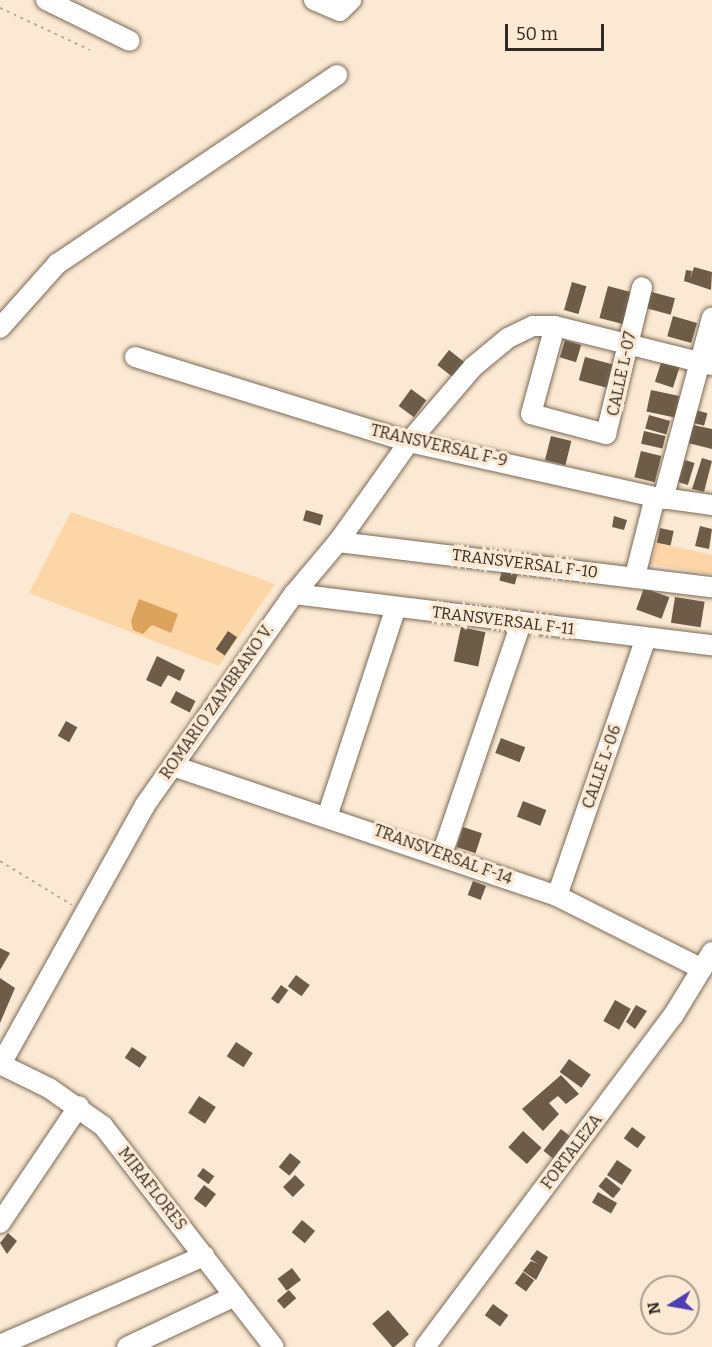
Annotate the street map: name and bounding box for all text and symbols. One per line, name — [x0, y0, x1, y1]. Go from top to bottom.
scale bar — [508, 12, 607, 50]
text: 50 m — [516, 23, 558, 45]
street label: CALLE L-07 — [604, 330, 640, 418]
street label: TRANSVERSAL F-9 — [369, 421, 509, 471]
street label: TRANSVERSAL F-10 — [451, 546, 599, 582]
street label: TRANSVERSAL F-11 — [431, 603, 575, 639]
street label: ROMARIO ZAMBRANO V. — [156, 621, 278, 783]
street label: CALLE L-06 — [579, 723, 625, 811]
street label: TRANSVERSAL F-14 — [371, 821, 515, 889]
street label: FORTALEZA — [537, 1111, 607, 1193]
street label: MIRAFLORES — [114, 1144, 190, 1234]
north arrow — [640, 1275, 700, 1335]
text: N — [643, 1300, 664, 1316]

